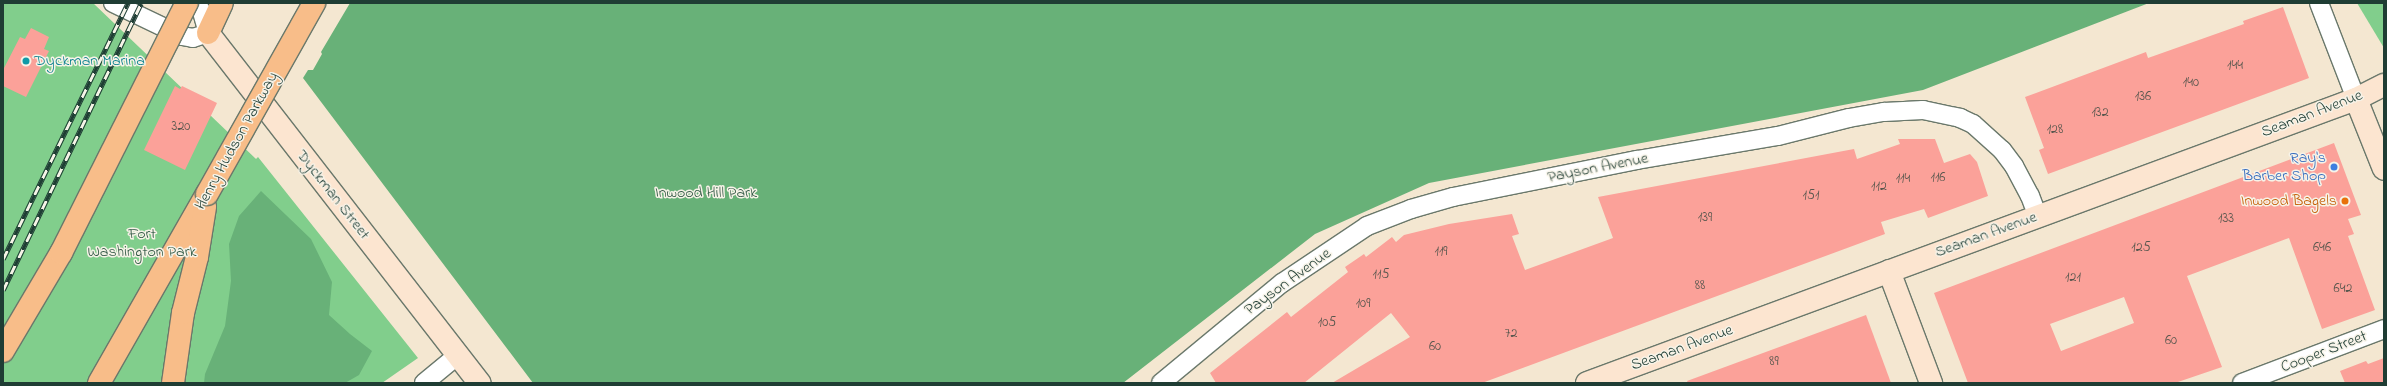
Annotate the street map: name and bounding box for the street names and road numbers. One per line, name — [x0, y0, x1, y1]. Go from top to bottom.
street label: Henry Hudson Parkway — [191, 69, 283, 213]
street label: Seaman Avenue — [2259, 86, 2365, 142]
street label: Dyckman Street — [292, 146, 374, 244]
street label: Payson Avenue — [1546, 149, 1650, 187]
street label: Seaman Avenue — [1933, 208, 2039, 262]
street label: Payson Avenue — [1241, 244, 1335, 320]
street label: Seaman Avenue — [1629, 321, 1735, 375]
street label: Cooper Street — [2278, 327, 2370, 377]

